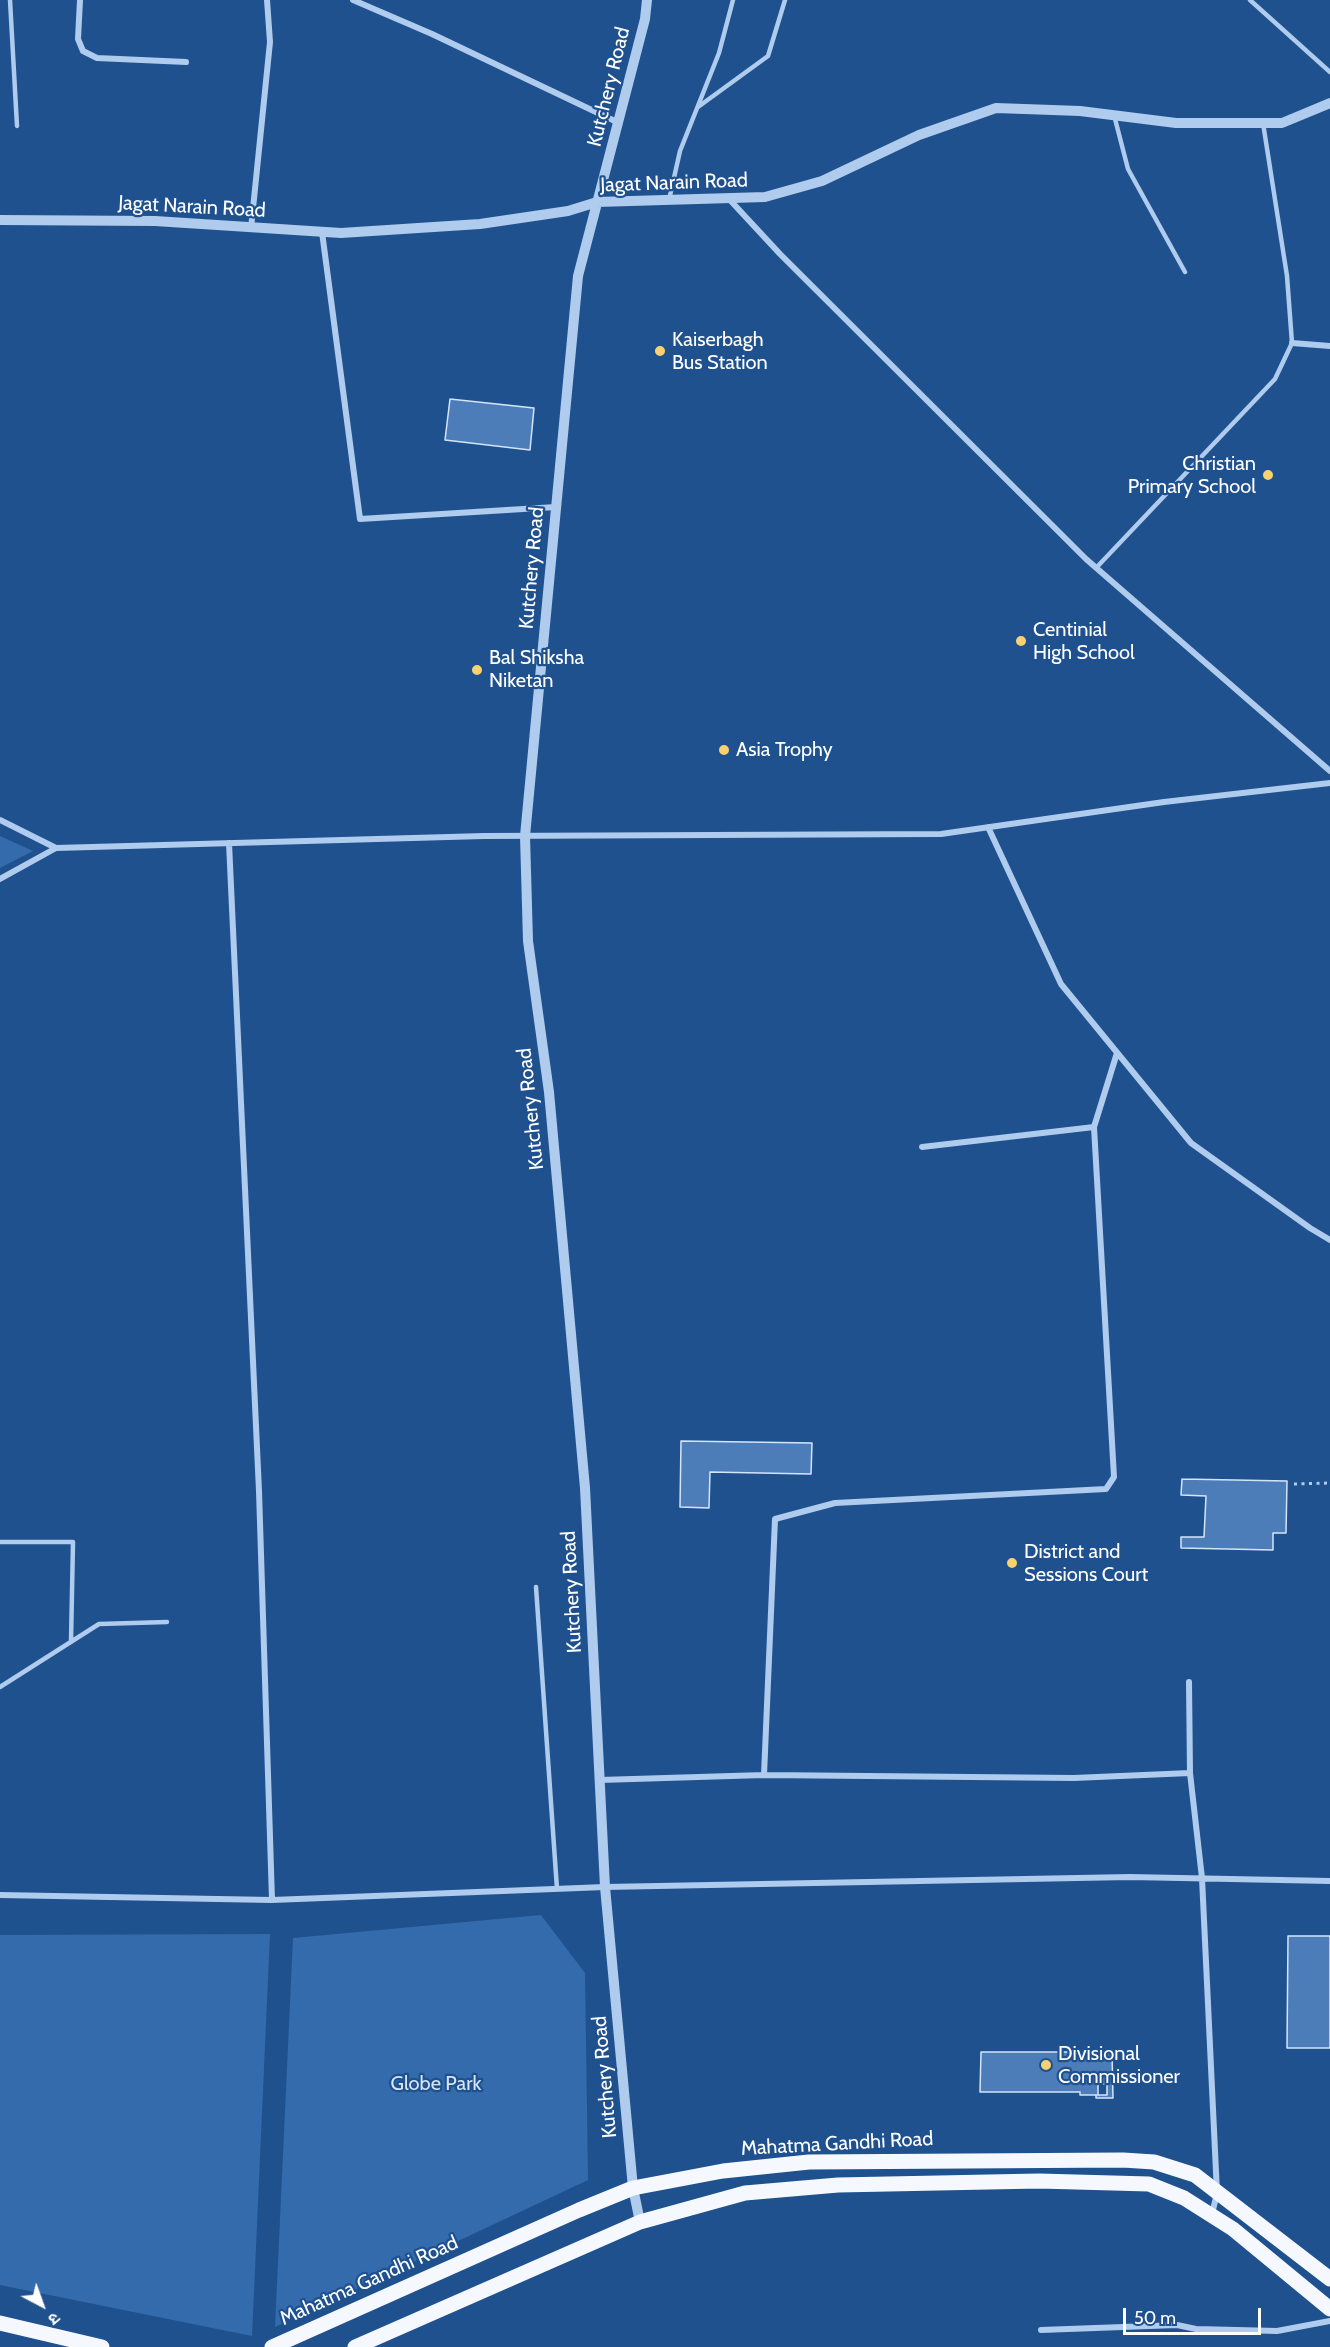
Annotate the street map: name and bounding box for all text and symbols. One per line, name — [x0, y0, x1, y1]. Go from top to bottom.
street label: Kutchery Road — [583, 25, 635, 149]
street label: Jagat Narain Road — [600, 168, 748, 198]
street label: Jagat Narain Road — [118, 191, 266, 223]
place label: Kaiserbagh Bus Station — [672, 328, 768, 375]
marker: Kaiserbagh Bus Station — [653, 344, 667, 358]
place label: Christian Primary School — [1128, 452, 1256, 499]
marker: Christian Primary School — [1261, 468, 1275, 482]
street label: Kutchery Road — [515, 506, 549, 630]
place label: Centinial High School — [1033, 618, 1135, 665]
marker: Centinial High School — [1014, 634, 1028, 648]
place label: Bal Shiksha Niketan — [489, 646, 584, 693]
marker: Bal Shiksha Niketan — [470, 663, 484, 677]
place label: Asia Trophy — [736, 738, 833, 762]
marker: Asia Trophy — [717, 743, 731, 757]
street label: Kutchery Road — [513, 1047, 549, 1171]
street label: Kutchery Road — [557, 1530, 587, 1654]
place label: District and Sessions Court — [1024, 1540, 1148, 1587]
marker: District and Sessions Court — [1005, 1556, 1019, 1570]
street label: Kutchery Road — [588, 2015, 622, 2139]
place label: Divisional Commissioner — [1058, 2042, 1180, 2089]
marker: Divisional Commissioner — [1039, 2058, 1053, 2072]
park label: Globe Park — [391, 2072, 481, 2096]
street label: Mahatma Gandhi Road — [740, 2127, 934, 2161]
street label: Mahatma Gandhi Road — [276, 2231, 462, 2331]
north arrow — [12, 2275, 72, 2335]
scale bar — [1126, 2296, 1264, 2334]
text: 50 m — [1134, 2307, 1176, 2329]
text: उ — [44, 2309, 64, 2329]

